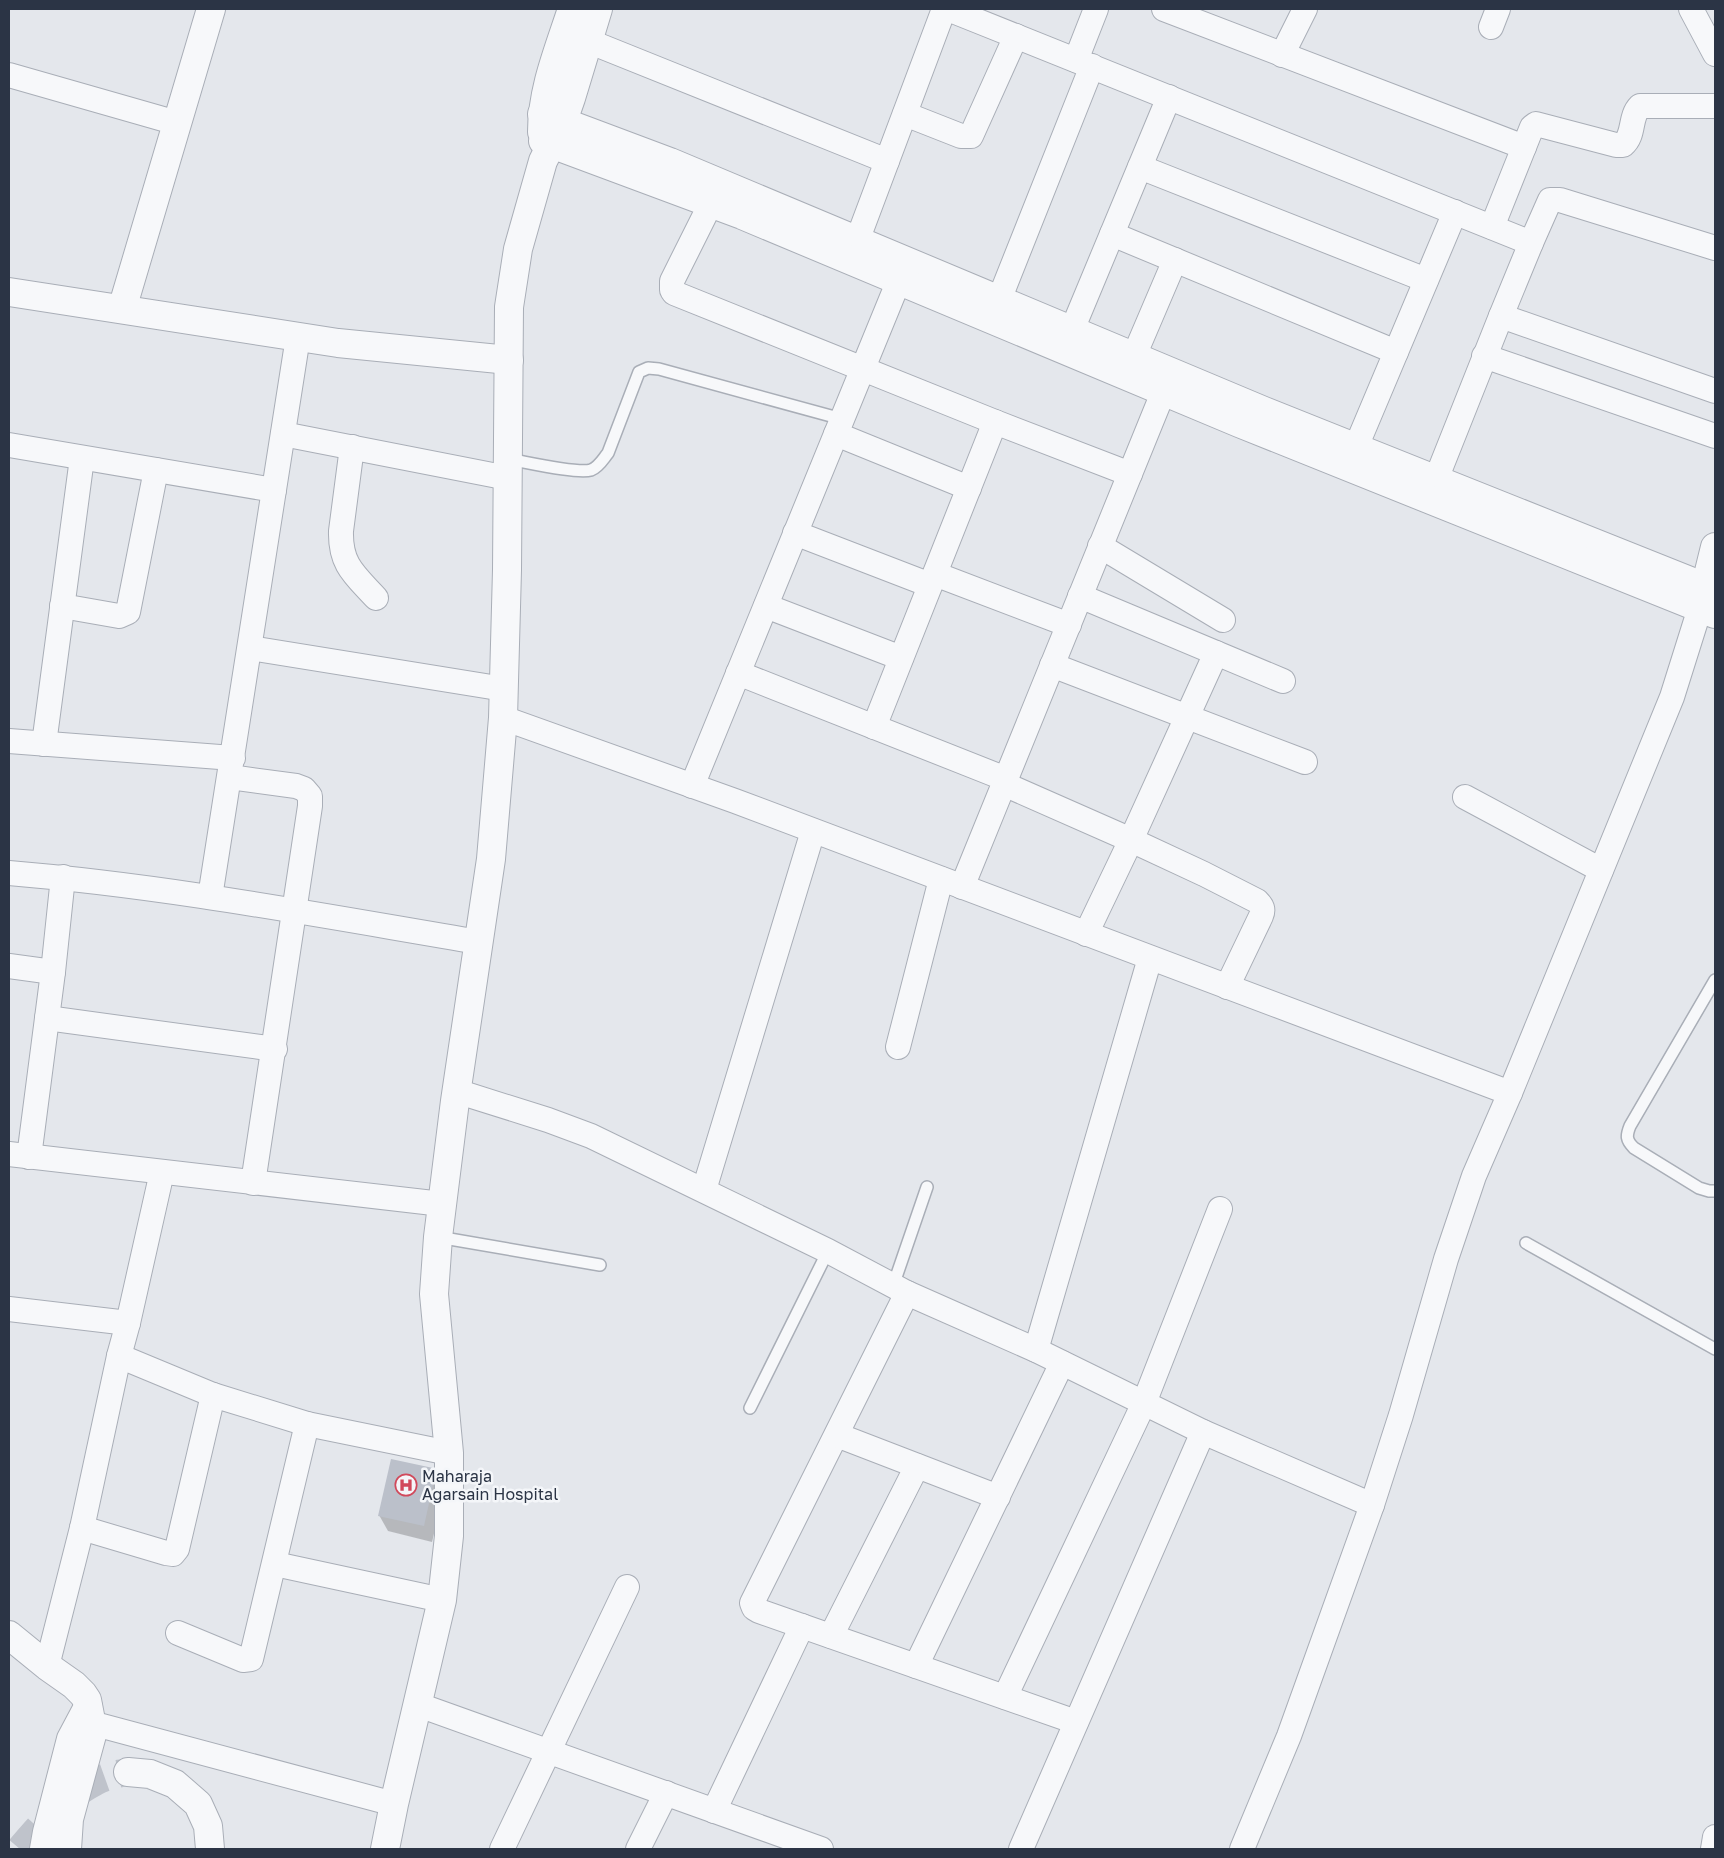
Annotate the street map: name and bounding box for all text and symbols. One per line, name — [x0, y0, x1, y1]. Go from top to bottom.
place label: Maharaja Agarsain Hospital — [422, 1466, 558, 1504]
hospital icon: Maharaja Agarsain Hospital — [394, 1473, 418, 1497]

